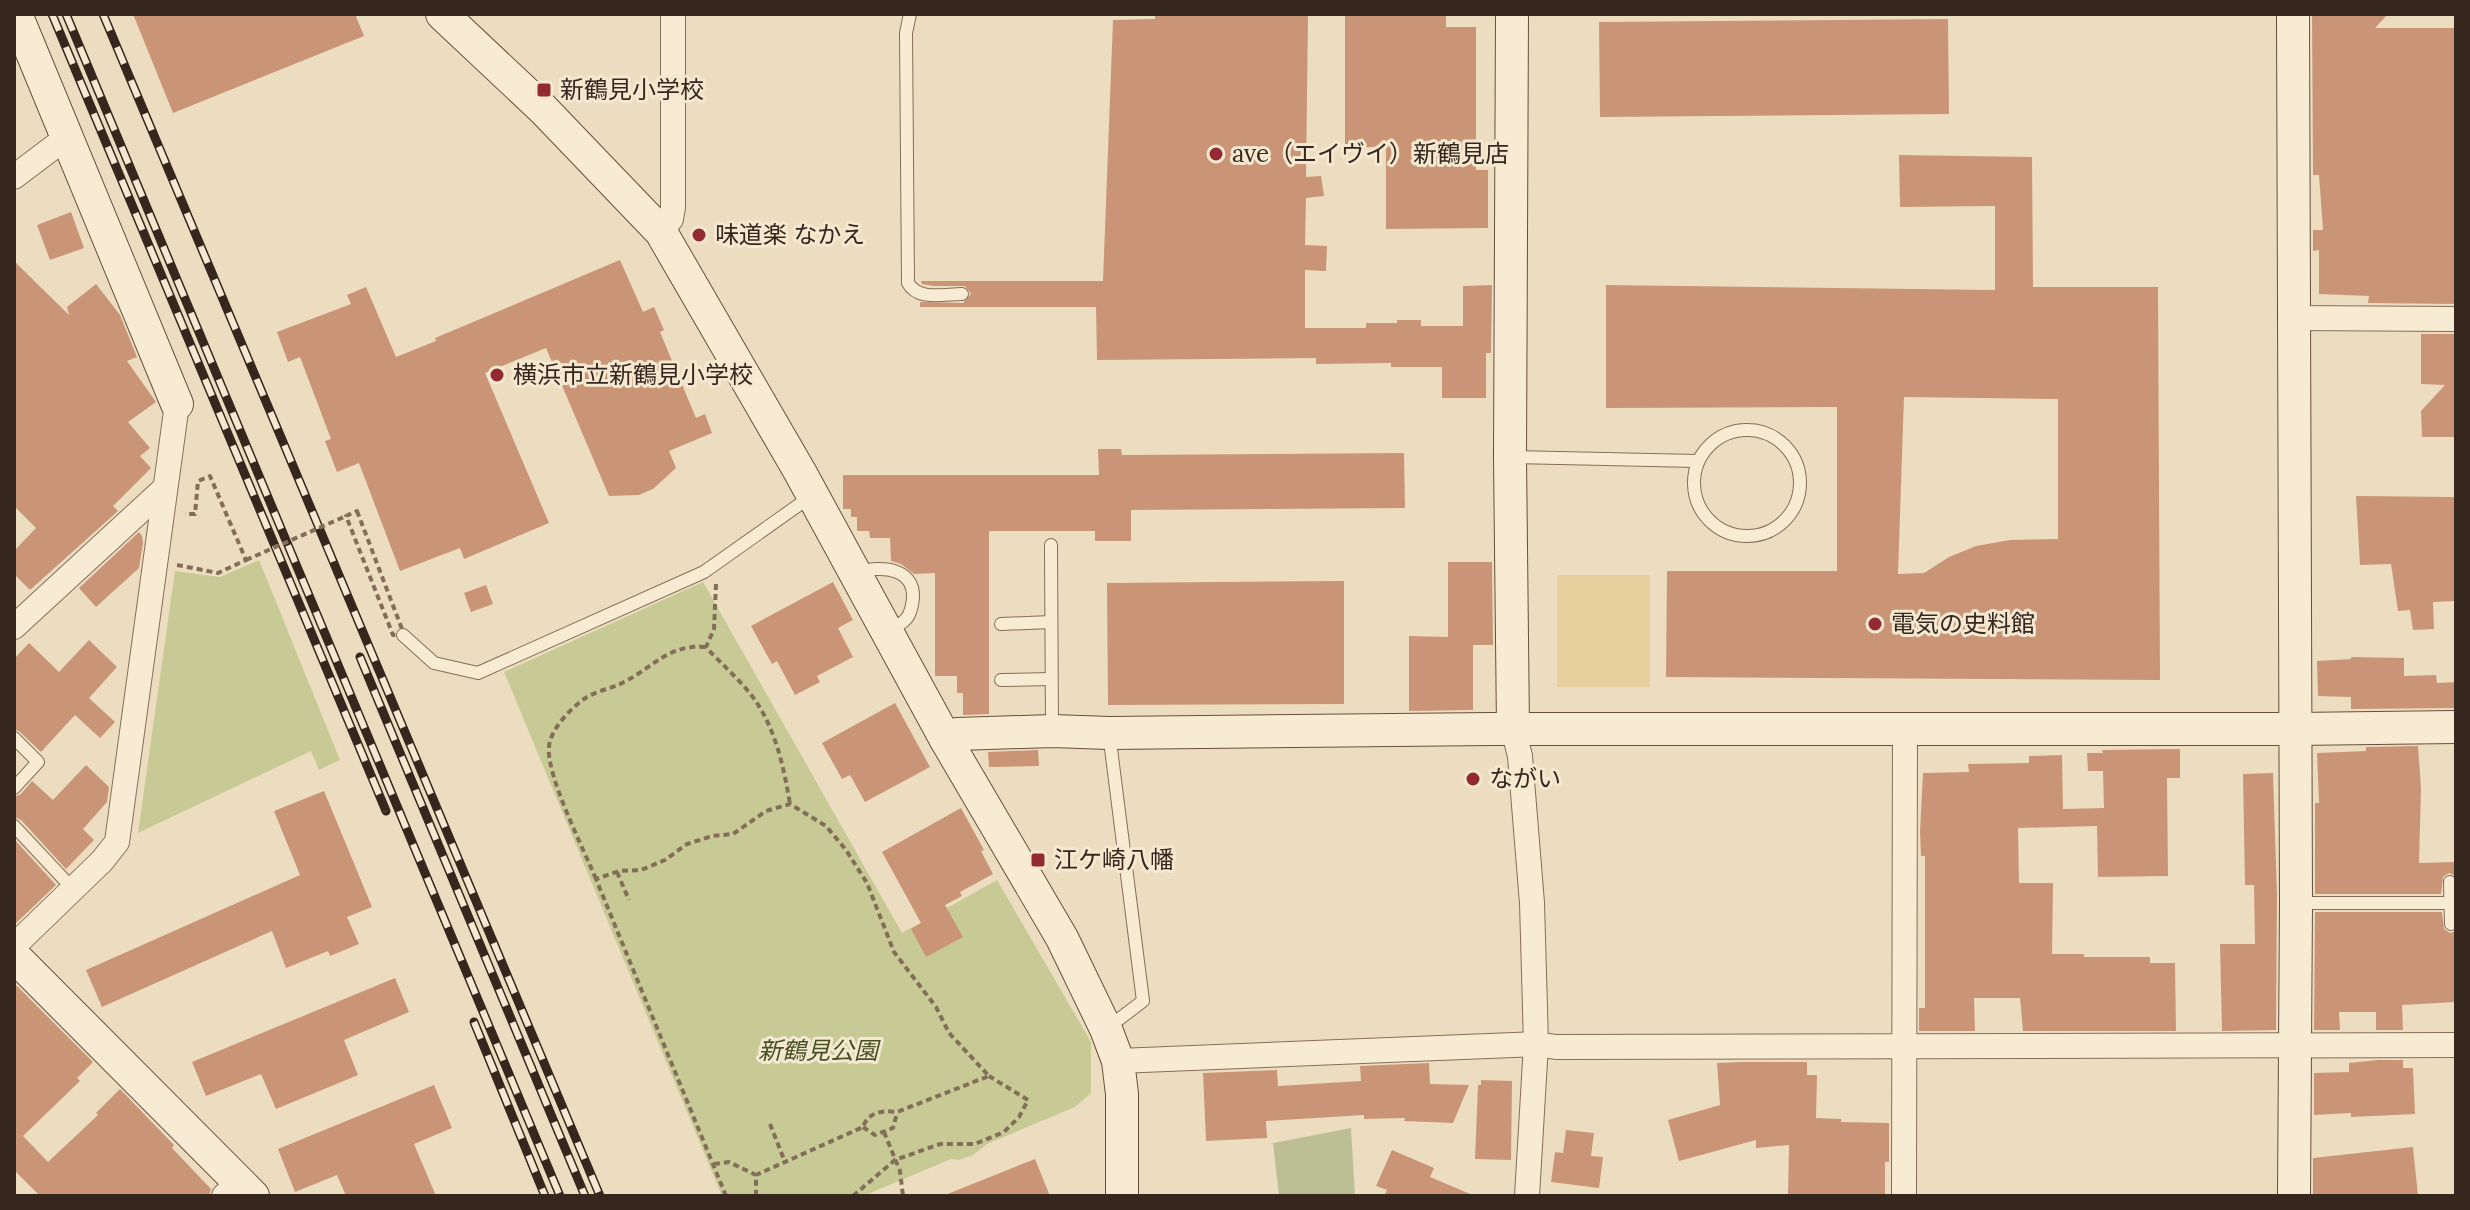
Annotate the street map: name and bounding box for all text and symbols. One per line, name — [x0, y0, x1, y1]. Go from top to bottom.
place label: 新鶴見小学校 — [560, 74, 704, 105]
marker: 新鶴見小学校 — [535, 81, 553, 99]
place label: ave（エイヴイ）新鶴見店 — [1232, 138, 1509, 169]
marker: ave（エイヴイ）新鶴見店 — [1207, 145, 1225, 163]
place label: 味道楽 なかえ — [715, 219, 865, 250]
marker: 味道楽 なかえ — [690, 226, 708, 244]
place label: 横浜市立新鶴見小学校 — [513, 359, 753, 390]
marker: 横浜市立新鶴見小学校 — [488, 366, 506, 384]
place label: 電気の史料館 — [1891, 608, 2035, 639]
marker: 電気の史料館 — [1866, 615, 1884, 633]
place label: ながい — [1489, 763, 1561, 794]
marker: ながい — [1464, 770, 1482, 788]
place label: 江ケ崎八幡 — [1054, 844, 1174, 875]
marker: 江ケ崎八幡 — [1029, 851, 1047, 869]
park label: 新鶴見公園 — [758, 1035, 881, 1066]

